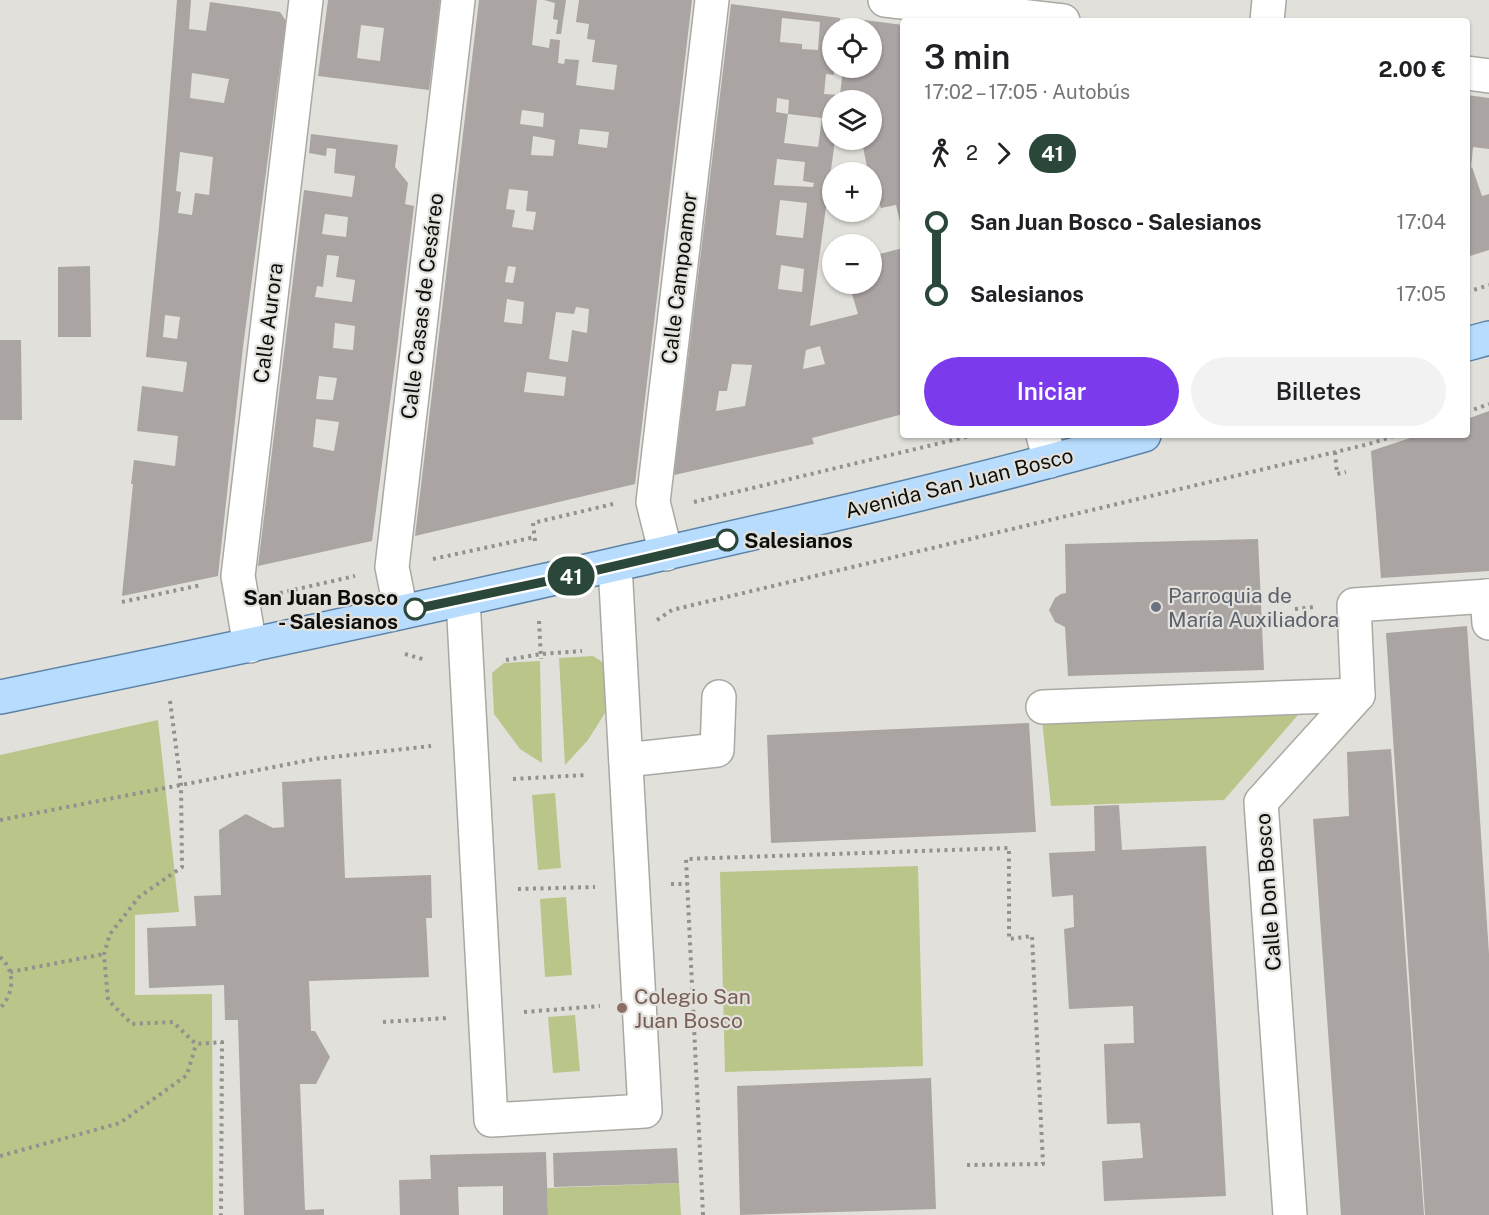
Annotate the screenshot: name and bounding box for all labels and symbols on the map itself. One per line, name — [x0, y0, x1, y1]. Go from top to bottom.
street label: Calle Casas de Cesáreo — [396, 191, 448, 421]
street label: Calle Campoamor — [656, 191, 702, 365]
street label: Calle Aurora — [248, 261, 288, 385]
street label: Avenida San Juan Bosco — [842, 443, 1076, 523]
place label: Salesianos — [744, 528, 853, 553]
marker: Salesianos — [716, 529, 738, 551]
line badge: 41 — [544, 556, 598, 596]
place label: Parroquia de María Auxiliadora — [1168, 583, 1339, 632]
place label: San Juan Bosco - Salesianos — [243, 585, 398, 634]
marker: San Juan Bosco - Salesianos — [404, 598, 426, 620]
marker: Parroquia de María Auxiliadora — [1149, 600, 1163, 614]
street label: Calle Don Bosco — [1250, 812, 1286, 972]
place label: Colegio San Juan Bosco — [634, 984, 751, 1033]
marker: Colegio San Juan Bosco — [615, 1001, 629, 1015]

